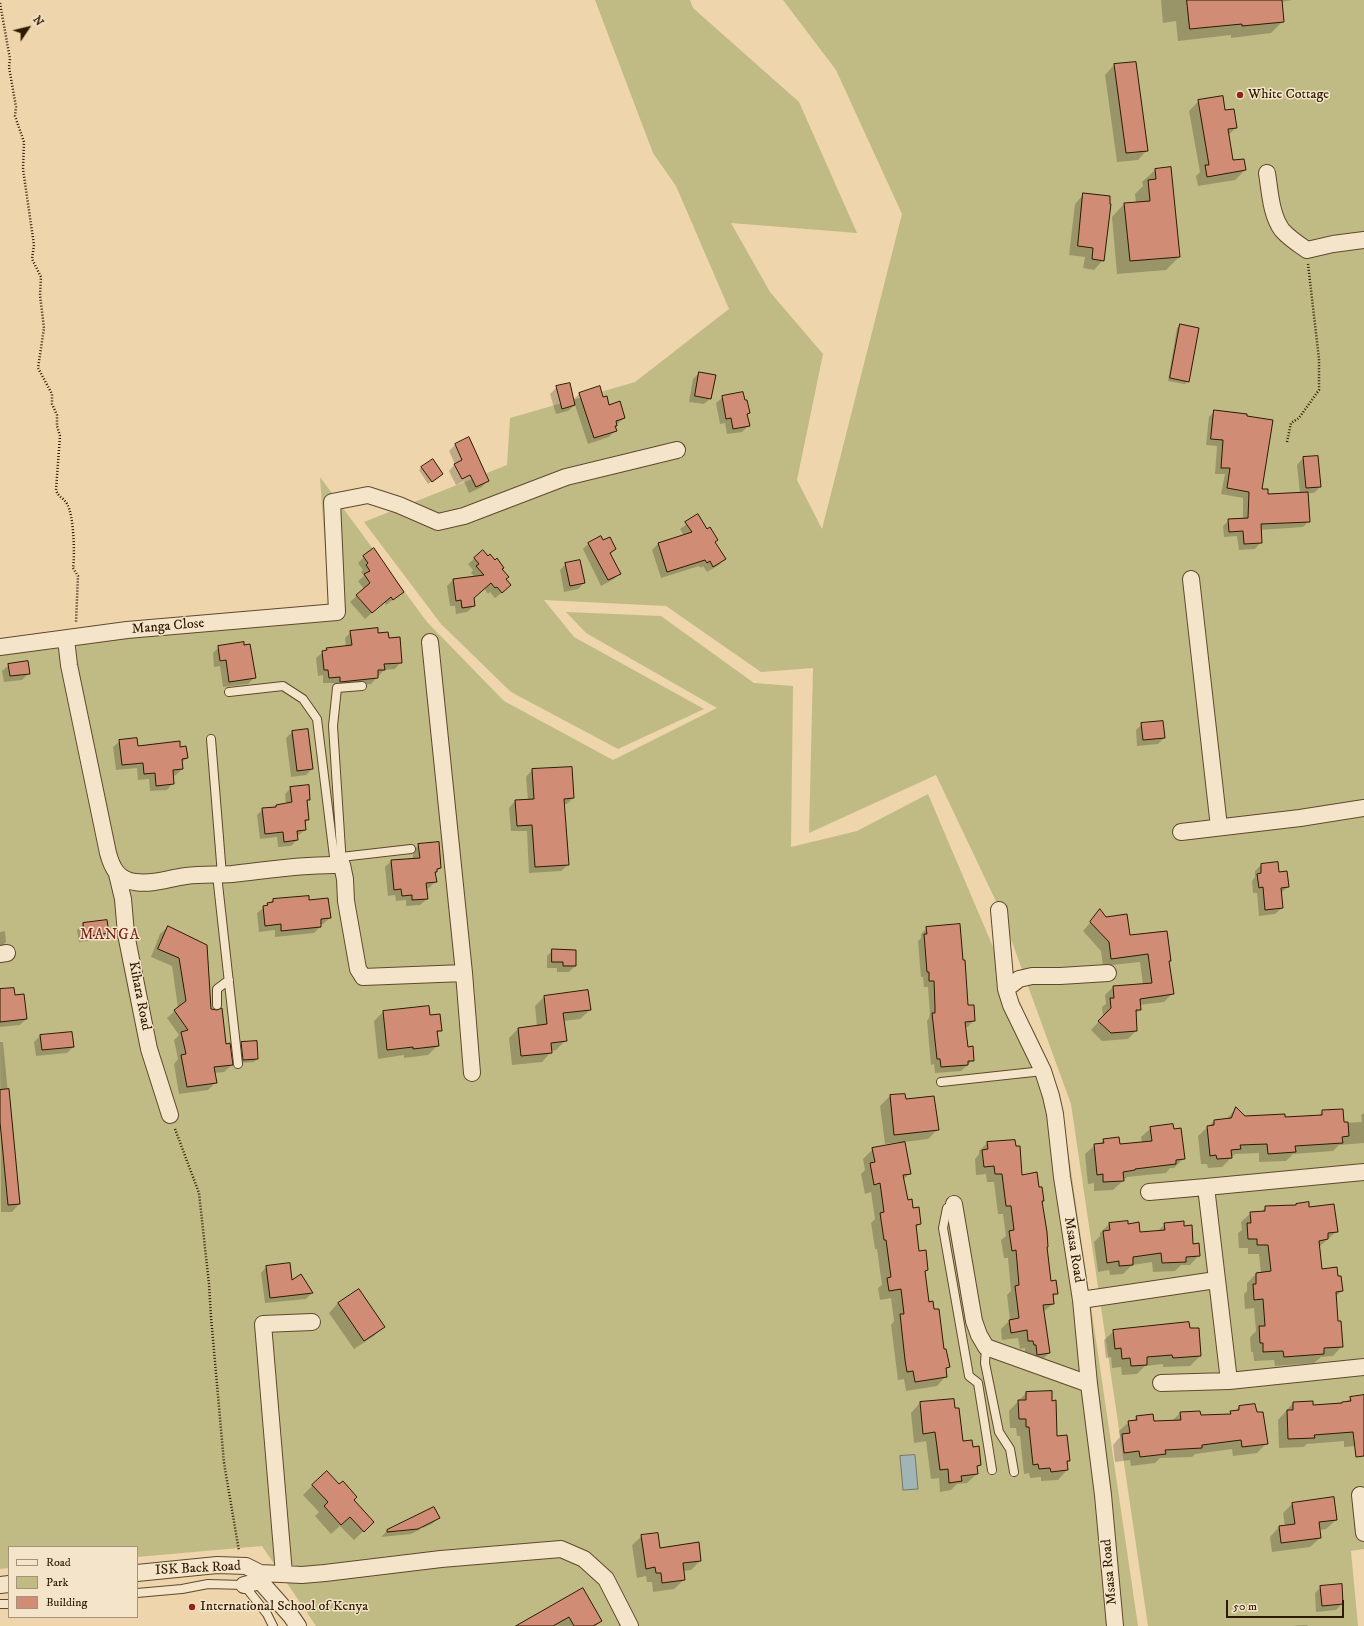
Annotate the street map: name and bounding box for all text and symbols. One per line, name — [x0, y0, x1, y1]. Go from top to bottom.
north arrow — [8, 8, 48, 48]
text: N — [30, 13, 46, 29]
place label: White Cottage — [1248, 87, 1329, 103]
marker: White Cottage — [1235, 90, 1245, 100]
street label: Manga Close — [131, 615, 205, 639]
district label: MANGA — [80, 927, 140, 945]
street label: Kihara Road — [124, 960, 154, 1032]
street label: Msasa Road — [1060, 1216, 1086, 1284]
street label: Msasa Road — [1099, 1538, 1121, 1606]
legend — [8, 1546, 138, 1618]
text: Road — [46, 1555, 71, 1570]
street label: ISK Back Road — [155, 1558, 241, 1580]
text: Park — [46, 1575, 68, 1590]
scale bar — [1228, 1592, 1346, 1618]
text: Building — [46, 1595, 87, 1610]
place label: International School of Kenya — [200, 1599, 368, 1615]
text: 50 m — [1233, 1599, 1257, 1614]
marker: International School of Kenya — [187, 1602, 197, 1612]

